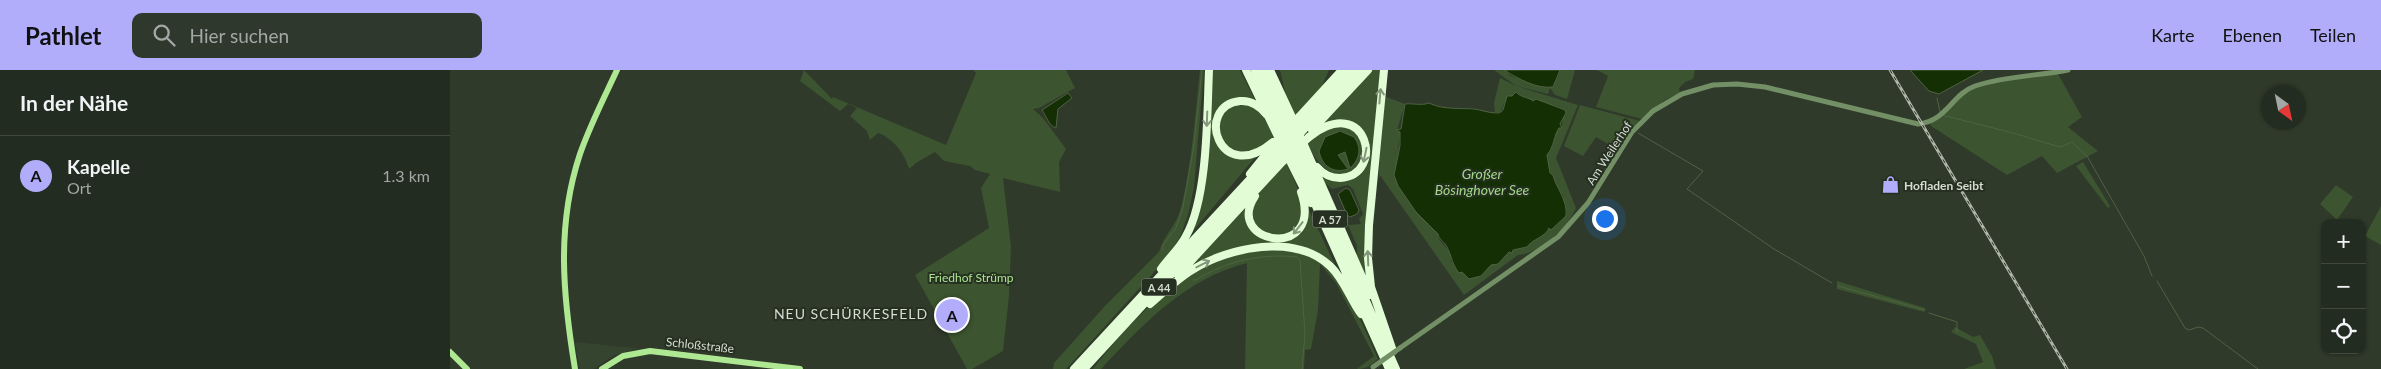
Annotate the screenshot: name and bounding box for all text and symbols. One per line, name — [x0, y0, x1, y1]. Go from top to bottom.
search box — [132, 13, 482, 58]
text: Pathlet — [25, 21, 102, 50]
icon: search — [150, 21, 178, 49]
text: Hier suchen — [190, 24, 289, 47]
text: Karte — [2151, 24, 2194, 46]
text: Ebenen — [2222, 24, 2282, 46]
text: Teilen — [2310, 24, 2356, 46]
north arrow — [2261, 85, 2306, 130]
one-way arrow — [1375, 88, 1385, 104]
text: In der Nähe — [20, 90, 128, 115]
one-way arrow — [1202, 110, 1212, 126]
street label: Am Weilerhof — [1583, 118, 1636, 188]
one-way arrow — [1359, 147, 1369, 163]
text: Kapelle — [67, 155, 130, 178]
water label: Großer Bösinghover See — [1435, 165, 1530, 198]
text: A — [30, 166, 42, 185]
text: 1.3 km — [382, 166, 430, 185]
shop icon: Hofladen Seibt — [1880, 175, 1900, 195]
text: Ort — [67, 178, 91, 197]
place label: Hofladen Seibt — [1904, 178, 1984, 193]
your location — [1592, 206, 1618, 232]
road number: A 57 — [1312, 210, 1348, 228]
map controls — [2321, 219, 2366, 354]
button: + — [2321, 219, 2366, 264]
one-way arrow — [1292, 221, 1303, 234]
one-way arrow — [1364, 250, 1373, 266]
one-way arrow — [1195, 259, 1210, 268]
button: − — [2321, 264, 2366, 309]
park label: Friedhof Strümp — [928, 270, 1014, 285]
road number: A 44 — [1142, 278, 1176, 296]
pin: A — [936, 296, 968, 334]
district label: NEU SCHÜRKESFELD — [774, 305, 928, 322]
button: locate — [2321, 309, 2366, 354]
street label: Schloßstraße — [665, 334, 735, 356]

